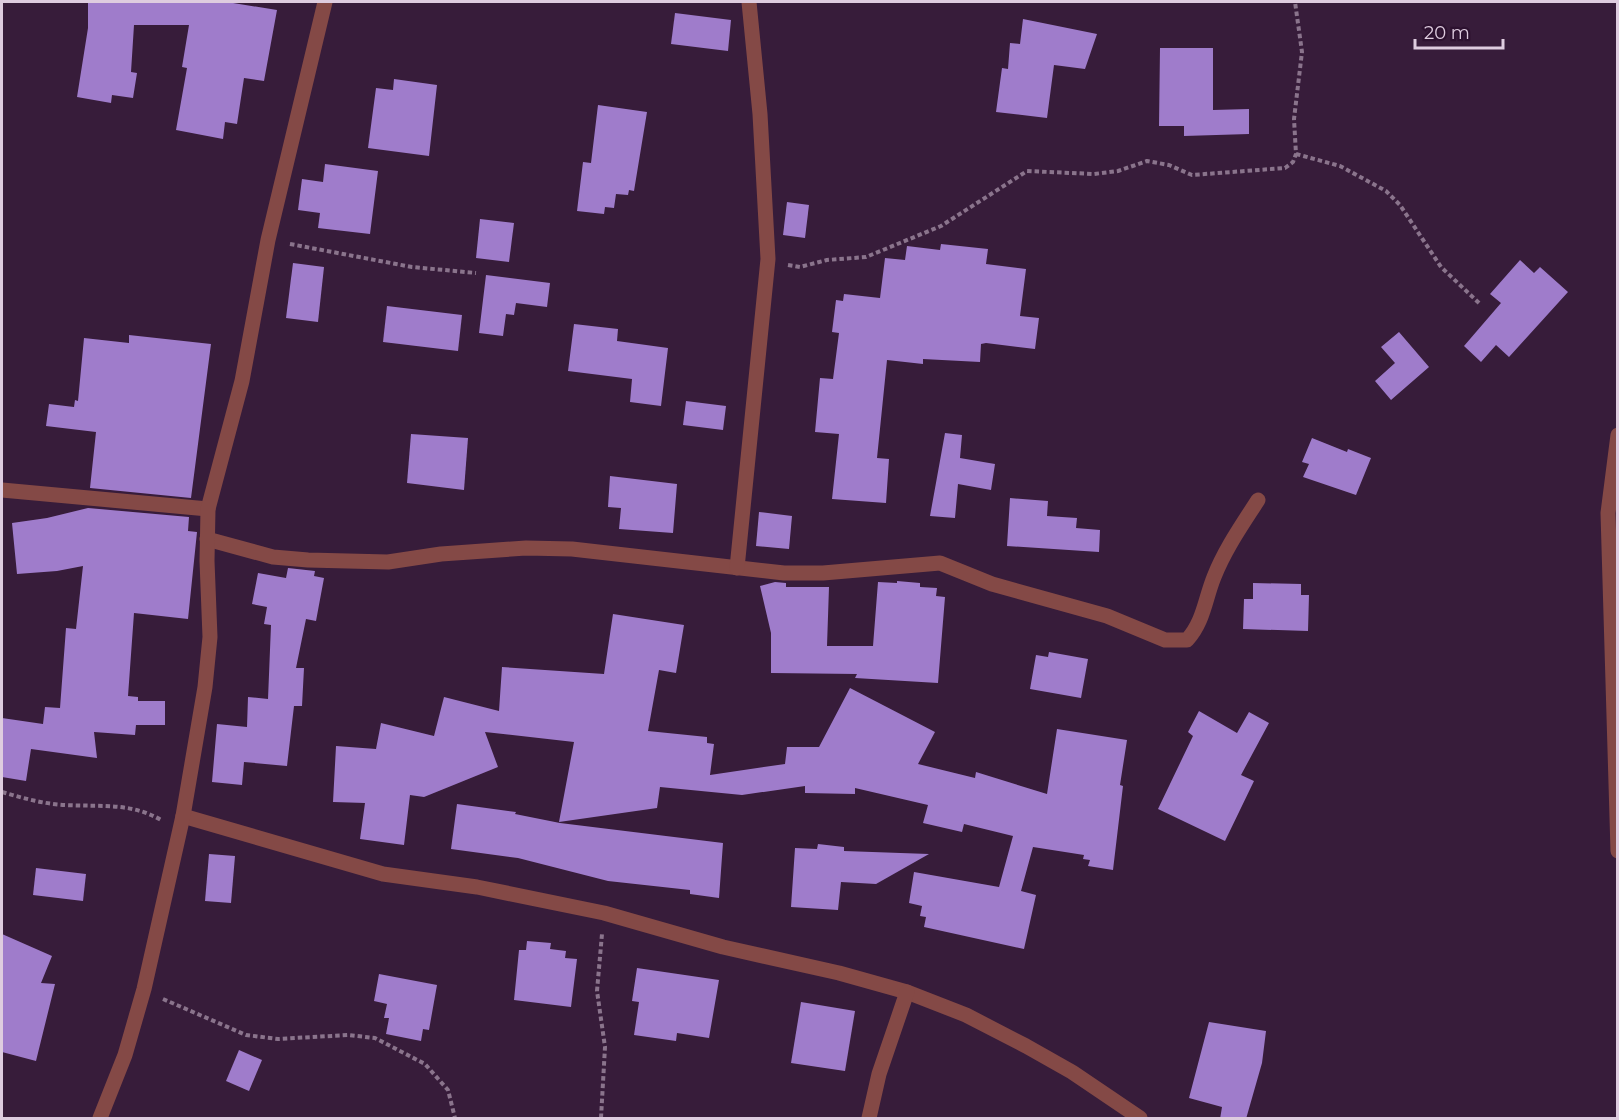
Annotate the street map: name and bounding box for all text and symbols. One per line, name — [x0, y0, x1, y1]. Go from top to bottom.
scale bar — [1415, 12, 1504, 50]
text: 20 m — [1424, 22, 1470, 44]

